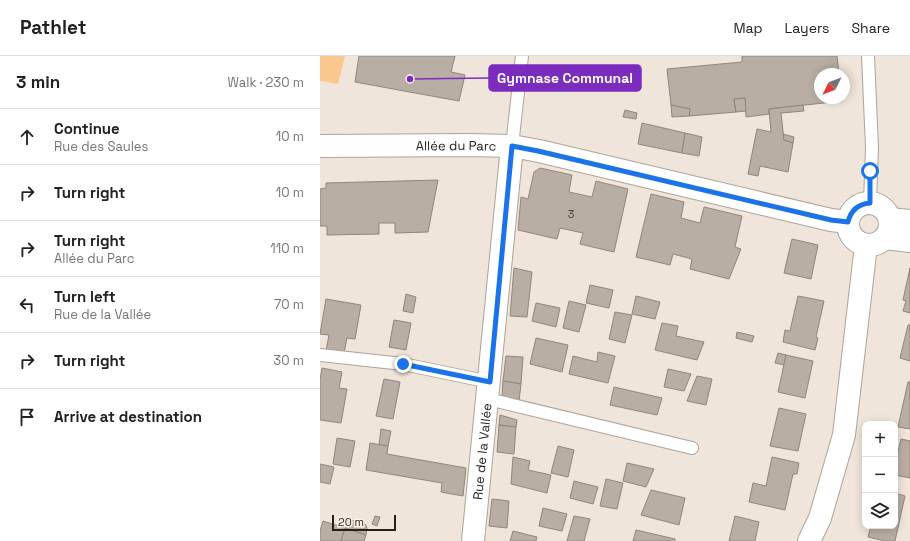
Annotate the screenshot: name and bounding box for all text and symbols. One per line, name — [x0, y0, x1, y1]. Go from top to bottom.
text: Pathlet — [20, 15, 86, 40]
text: Map — [733, 19, 763, 37]
text: Layers — [785, 19, 829, 37]
text: Share — [851, 19, 890, 37]
callout: Gymnase Communal — [489, 65, 641, 91]
north arrow — [814, 68, 850, 104]
text: Gymnase Communal — [497, 69, 633, 87]
text: 3 min — [16, 71, 60, 93]
text: Walk · 230 m — [227, 74, 304, 91]
text: Continue — [54, 119, 120, 138]
icon: ahead — [16, 126, 38, 148]
text: 10 m — [276, 128, 304, 145]
street label: Allée du Parc — [416, 137, 497, 155]
text: Rue des Saules — [54, 138, 148, 155]
route start — [861, 162, 879, 180]
icon: right — [16, 182, 38, 204]
text: Turn right — [54, 183, 125, 202]
text: 10 m — [276, 184, 304, 201]
house number: 3 — [568, 207, 575, 221]
text: Turn right — [54, 231, 125, 250]
icon: right — [16, 238, 38, 260]
text: 110 m — [270, 240, 304, 257]
text: Allée du Parc — [54, 250, 135, 267]
text: Turn left — [54, 287, 116, 306]
icon: left — [16, 294, 38, 316]
text: 70 m — [274, 296, 304, 313]
text: Rue de la Vallée — [54, 306, 151, 323]
icon: right — [16, 350, 38, 372]
text: Turn right — [54, 351, 125, 370]
text: 30 m — [273, 352, 304, 369]
route end — [394, 355, 412, 373]
street label: Rue de la Vallée — [469, 402, 496, 501]
icon: arrive — [16, 406, 38, 428]
text: Arrive at destination — [54, 407, 202, 426]
map controls — [862, 421, 898, 529]
button: + — [862, 421, 898, 457]
button: − — [862, 457, 898, 493]
button: layers — [862, 493, 898, 529]
scale bar — [332, 513, 396, 532]
text: 20 m — [338, 515, 364, 529]

